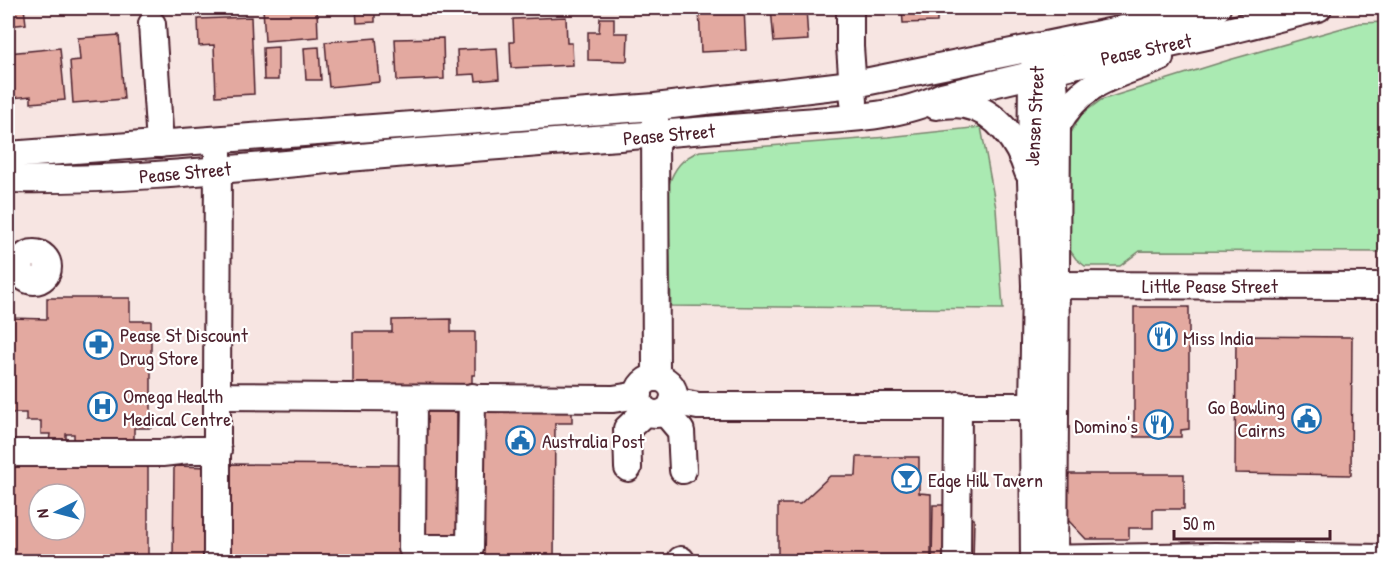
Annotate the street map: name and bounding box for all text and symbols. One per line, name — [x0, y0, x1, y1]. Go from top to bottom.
street label: Pease Street — [1098, 26, 1195, 72]
street label: Jensen Street — [1018, 64, 1050, 167]
street label: Pease Street — [622, 116, 717, 151]
street label: Pease Street — [138, 154, 233, 189]
street label: Little Pease Street — [1142, 272, 1279, 299]
place label: Pease St Discount Drug Store — [120, 321, 249, 371]
restaurant icon: Miss India — [1146, 321, 1178, 353]
place label: Miss India — [1183, 324, 1253, 351]
pharmacy icon: Pease St Discount Drug Store — [83, 329, 115, 361]
place label: Omega Health Medical Centre — [123, 382, 231, 432]
hospital icon: Omega Health Medical Centre — [86, 391, 118, 423]
place label: Go Bowling Cairns — [1208, 393, 1285, 443]
public building icon: Go Bowling Cairns — [1290, 402, 1322, 434]
restaurant icon: Domino's — [1143, 409, 1175, 441]
place label: Domino's — [1074, 412, 1138, 439]
public building icon: Australia Post — [505, 424, 537, 456]
place label: Australia Post — [542, 427, 645, 454]
bar icon: Edge Hill Tavern — [891, 463, 923, 495]
place label: Edge Hill Tavern — [928, 466, 1043, 493]
north arrow — [27, 482, 87, 542]
scale bar — [1174, 503, 1330, 541]
text: N — [31, 508, 53, 519]
text: 50 m — [1183, 511, 1215, 536]

